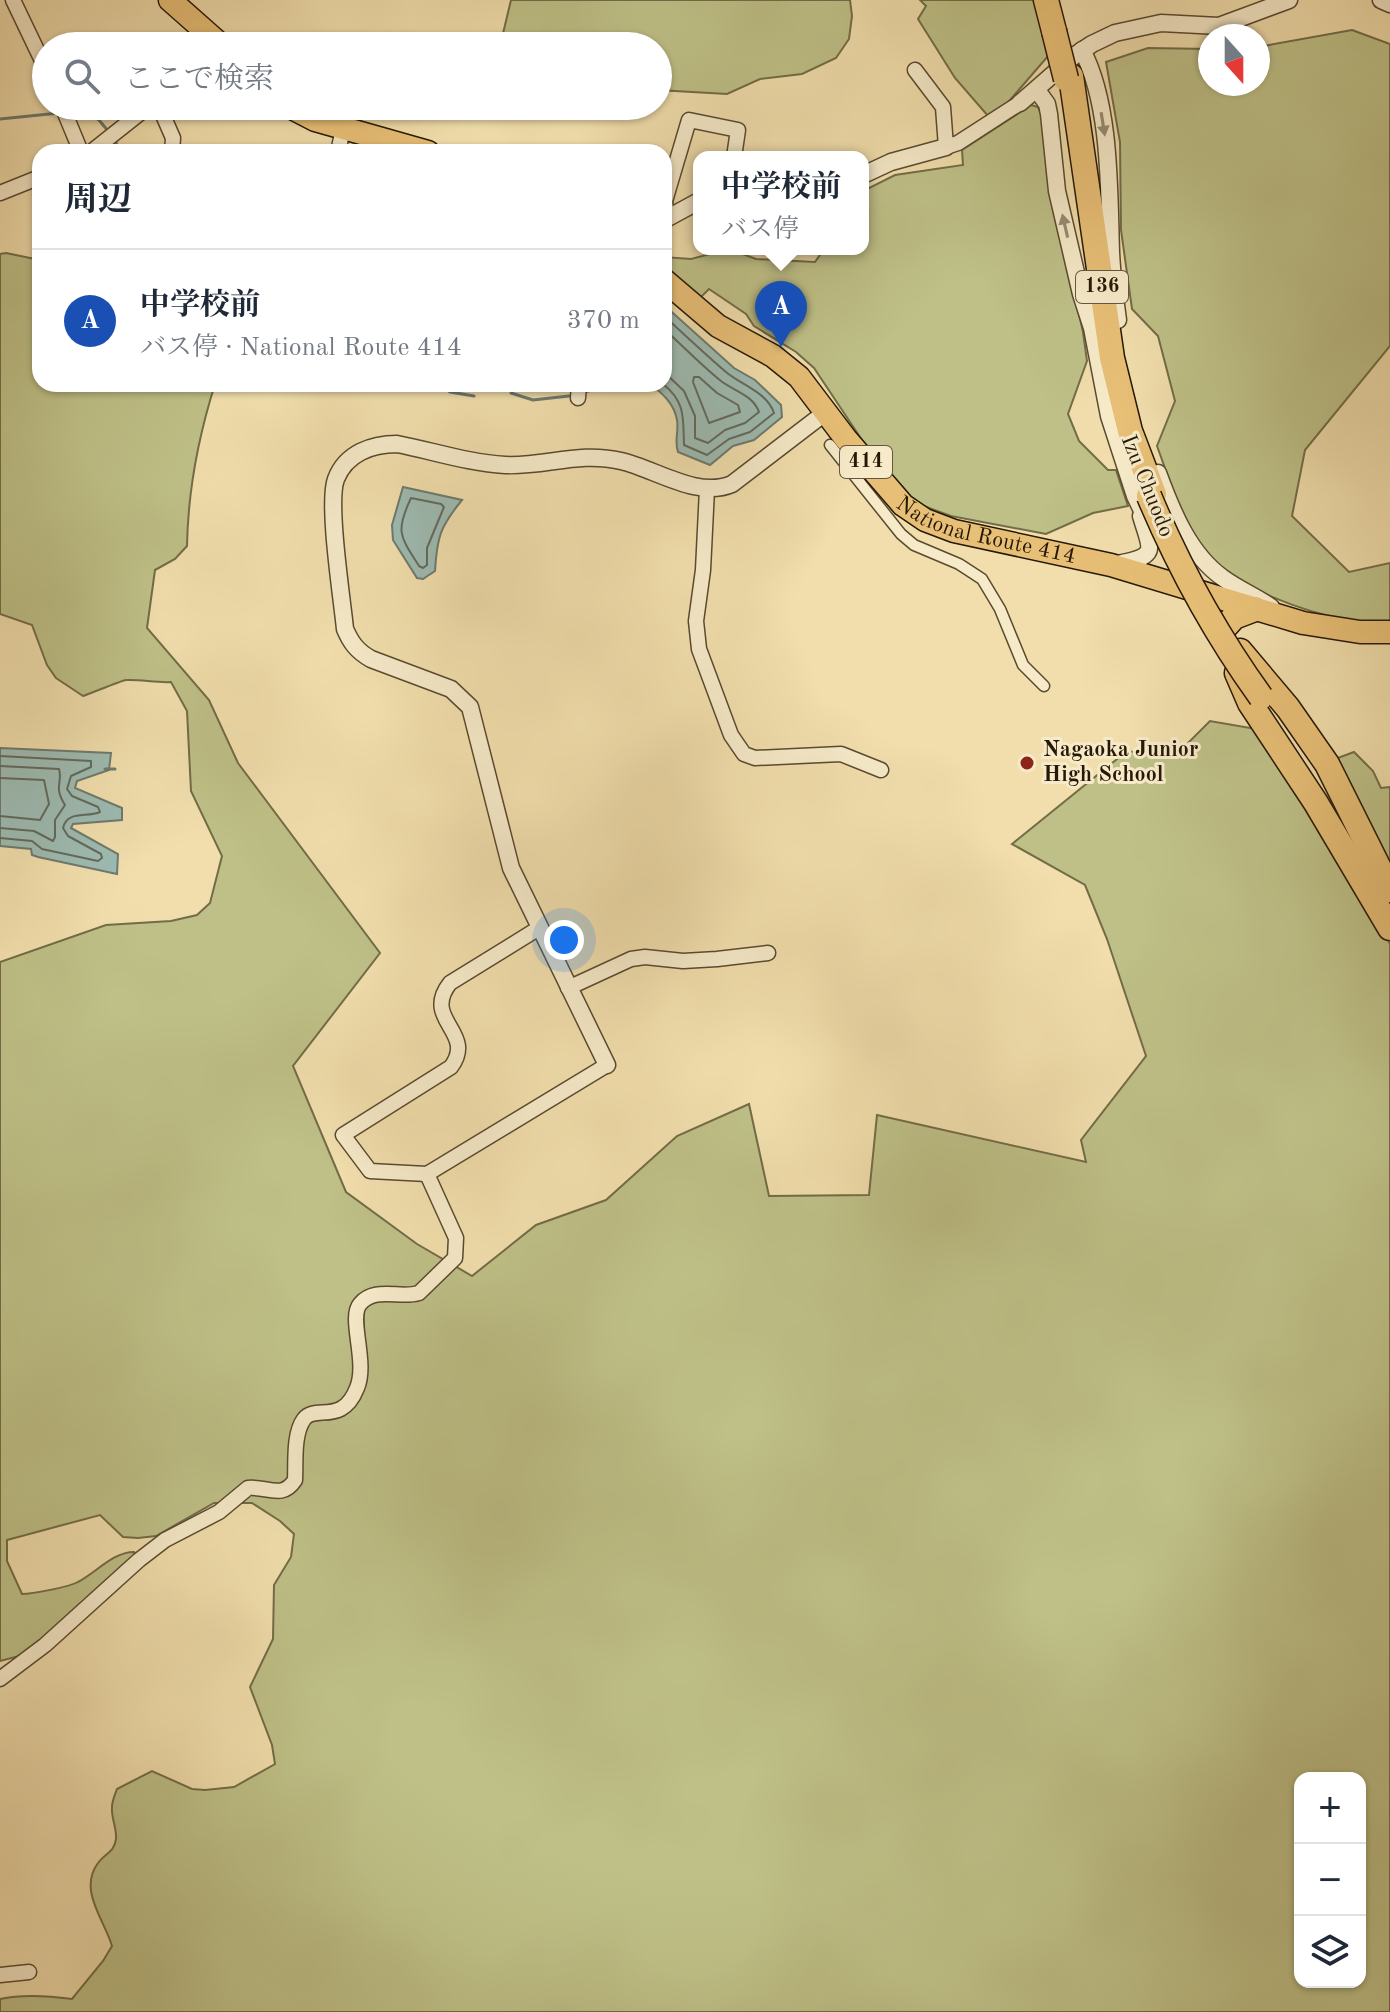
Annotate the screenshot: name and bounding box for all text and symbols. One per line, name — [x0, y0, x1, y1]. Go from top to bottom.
north arrow — [1198, 24, 1270, 96]
search box — [32, 32, 672, 120]
icon: search — [60, 54, 104, 98]
text: ここで検索 — [124, 65, 274, 95]
one-way arrow — [1097, 112, 1110, 137]
popup — [693, 151, 869, 255]
text: 中学校前 — [721, 173, 841, 203]
text: 周辺 — [64, 184, 132, 218]
one-way arrow — [1058, 213, 1071, 238]
text: バス停 — [721, 217, 799, 243]
road number: 136 — [1076, 271, 1128, 303]
pin: A — [755, 281, 807, 347]
text: 中学校前 — [140, 291, 260, 321]
text: A — [80, 308, 100, 334]
text: 370 m — [567, 308, 640, 334]
text: バス停 · National Route 414 — [140, 335, 462, 361]
street label: Izu Chuodo — [1117, 432, 1177, 540]
road number: 414 — [840, 446, 892, 478]
street label: National Route 414 — [892, 493, 1078, 568]
place label: Nagaoka Junior High School — [1043, 739, 1198, 786]
marker: Nagaoka Junior High School — [1018, 754, 1036, 772]
your location — [544, 920, 584, 960]
map controls — [1294, 1772, 1366, 1988]
button: + — [1294, 1772, 1366, 1844]
button: − — [1294, 1844, 1366, 1916]
button: layers — [1294, 1916, 1366, 1988]

